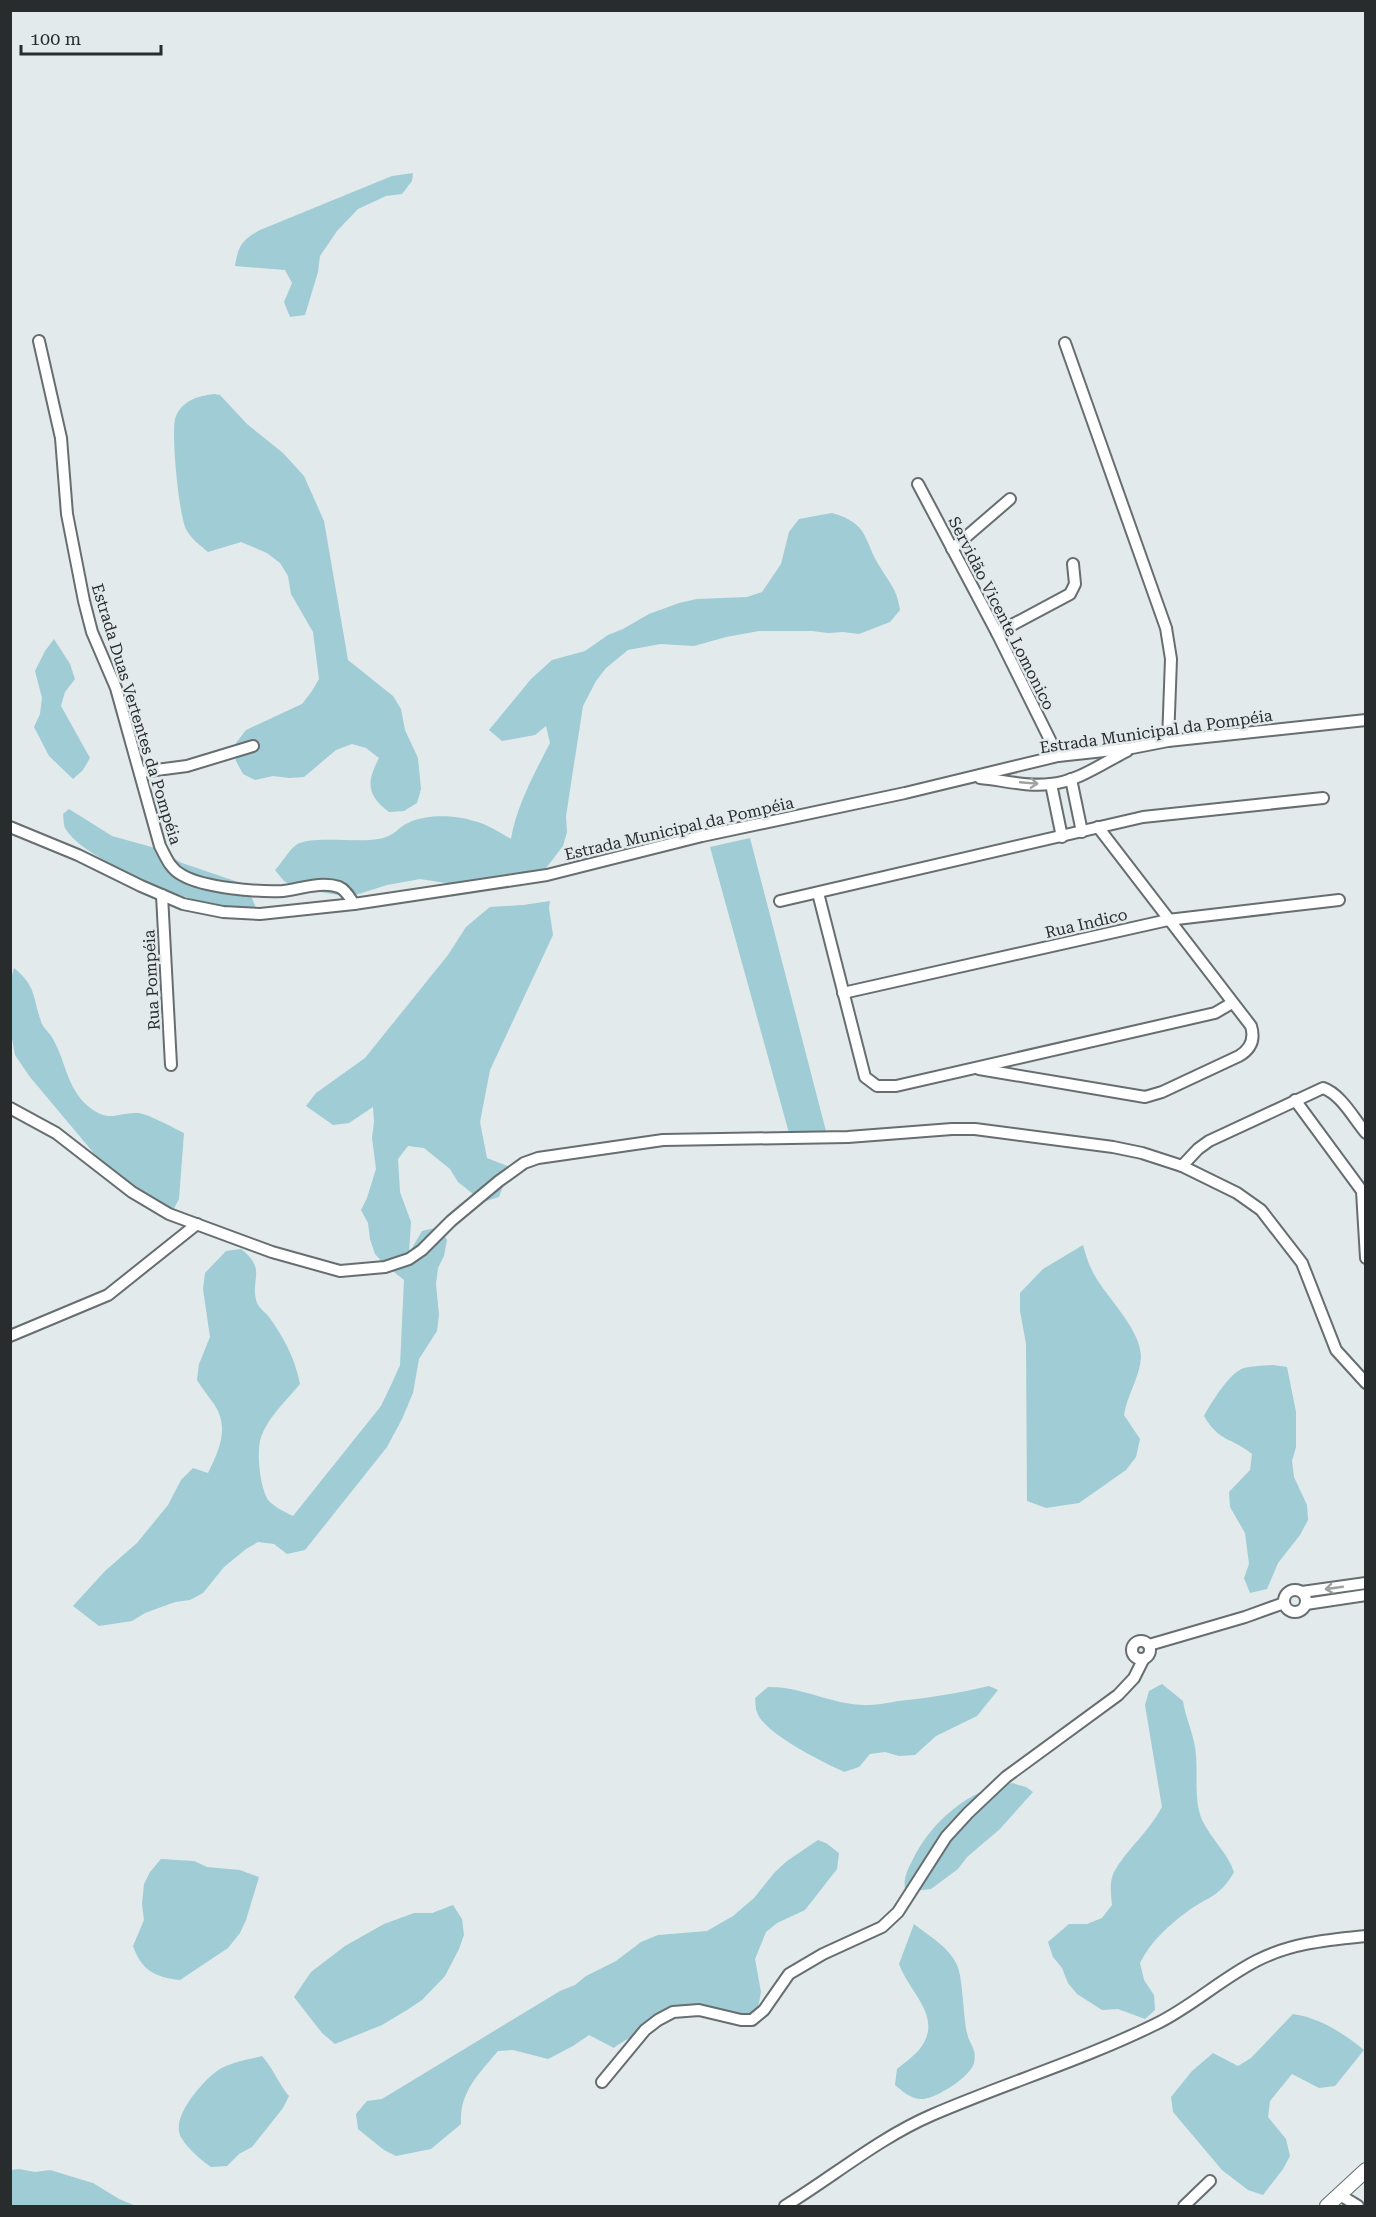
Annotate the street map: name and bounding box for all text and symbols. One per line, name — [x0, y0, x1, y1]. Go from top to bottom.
scale bar — [21, 18, 160, 56]
text: 100 m — [30, 28, 81, 49]
street label: Servidão Vicente Lomonico — [944, 513, 1059, 713]
street label: Estrada Duas Vertentes da Pompéia — [88, 581, 185, 847]
street label: Estrada Municipal da Pompéia — [1038, 706, 1274, 757]
one-way arrow — [1018, 778, 1038, 789]
street label: Estrada Municipal da Pompéia — [563, 793, 796, 864]
street label: Rua Indico — [1043, 905, 1129, 942]
street label: Rua Pompéia — [139, 929, 164, 1031]
one-way arrow — [1324, 1582, 1344, 1593]

